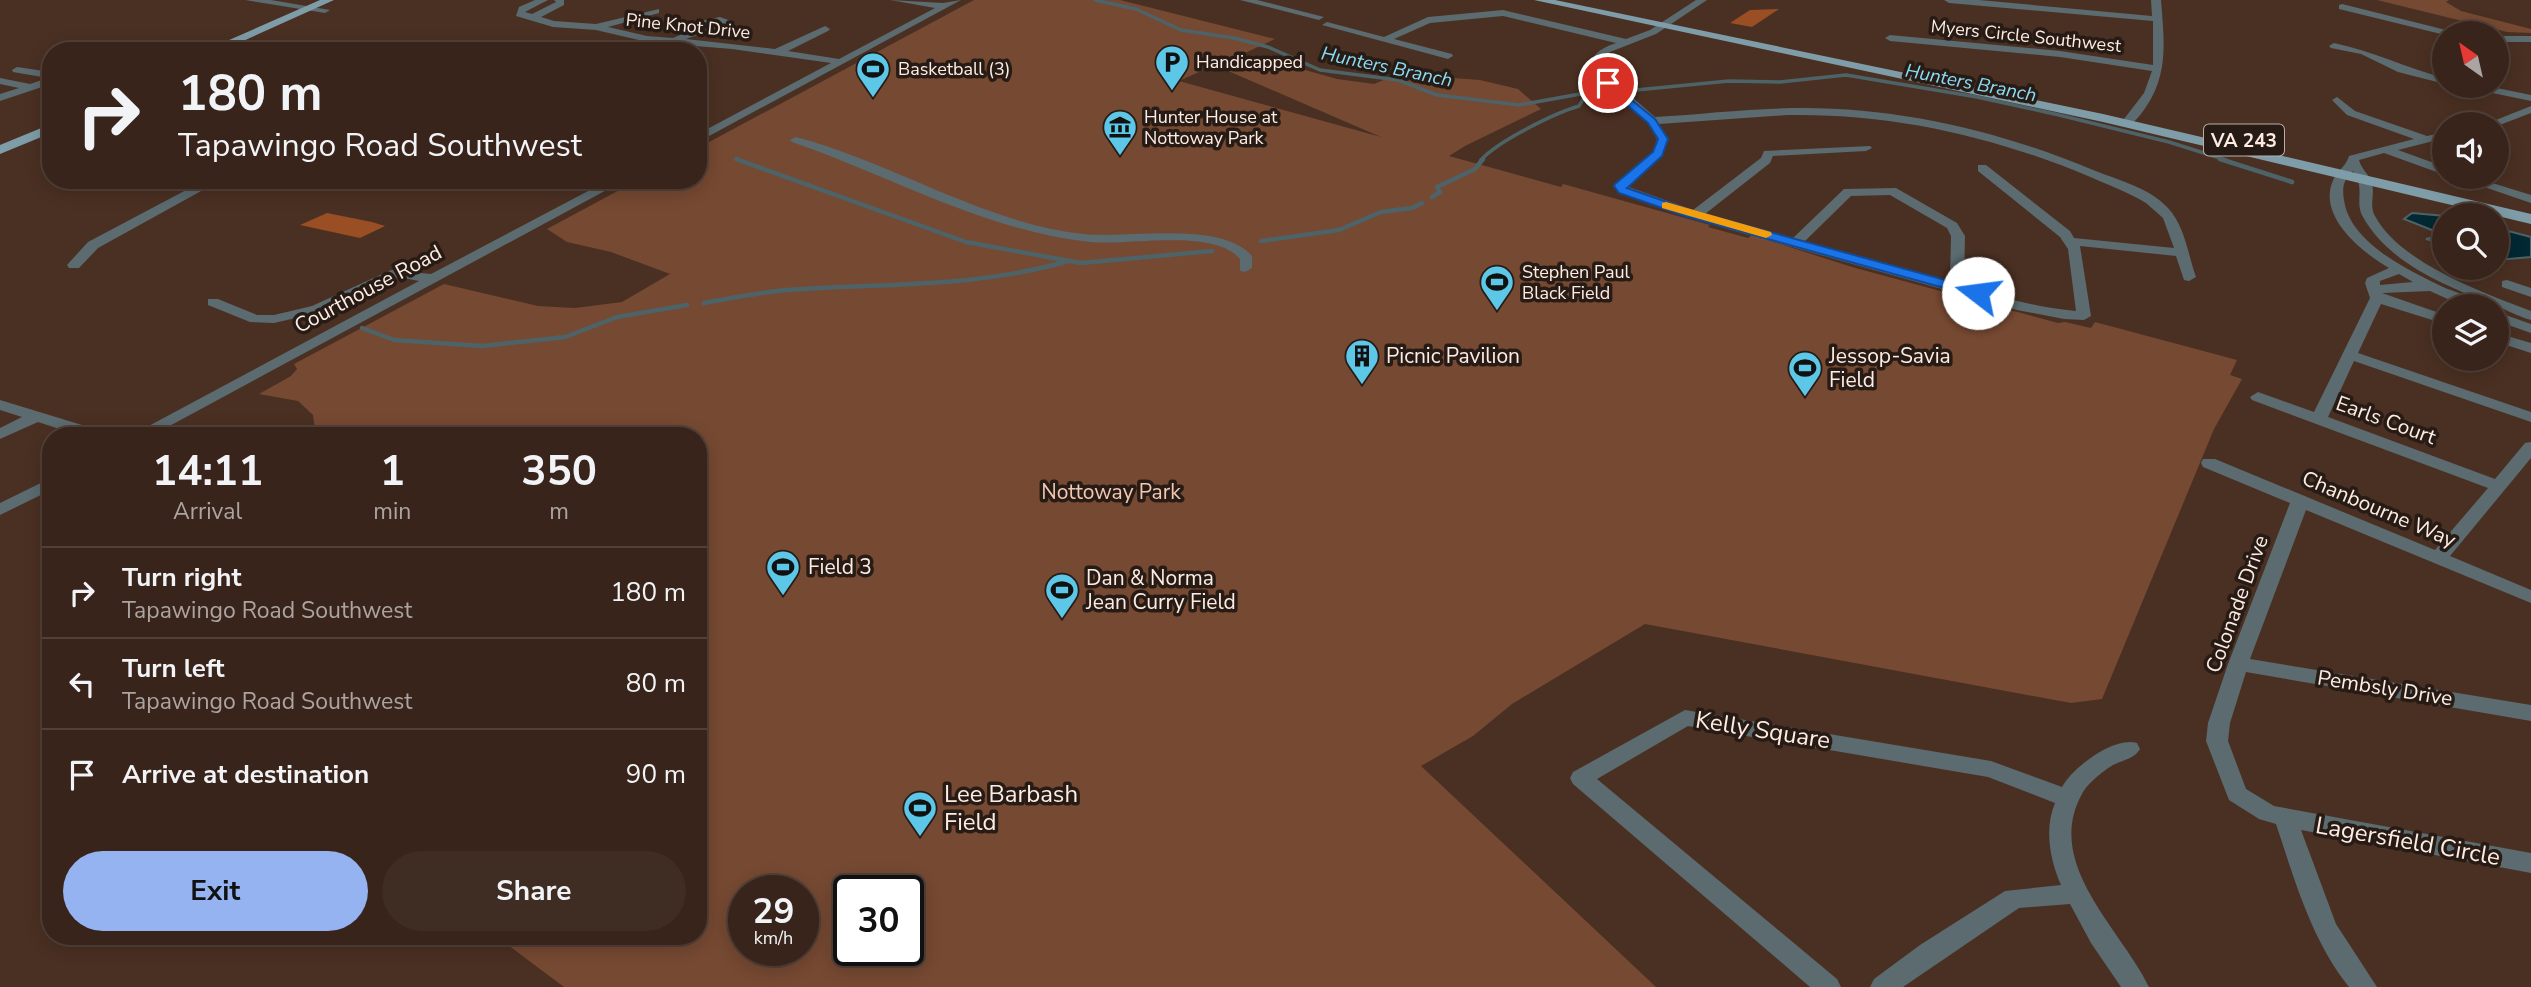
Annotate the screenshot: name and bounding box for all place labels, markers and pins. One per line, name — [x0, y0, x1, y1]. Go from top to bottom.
parking icon: Handicapped — [1153, 43, 1191, 92]
sports icon: Basketball (3) — [854, 50, 892, 99]
place label: Handicapped — [1196, 50, 1303, 74]
pin — [1578, 53, 1638, 113]
place label: Basketball (3) — [898, 57, 1011, 81]
place label: Hunter House at Nottoway Park — [1144, 105, 1278, 150]
museum icon: Hunter House at Nottoway Park — [1101, 108, 1139, 157]
place label: Stephen Paul Black Field — [1522, 260, 1631, 305]
sports icon: Stephen Paul Black Field — [1478, 263, 1516, 312]
building icon: Picnic Pavilion — [1343, 337, 1381, 386]
place label: Picnic Pavilion — [1386, 342, 1520, 370]
place label: Jessop-Savia Field — [1828, 342, 1951, 394]
sports icon: Jessop-Savia Field — [1786, 349, 1824, 398]
sports icon: Field 3 — [764, 548, 802, 597]
place label: Field 3 — [808, 553, 872, 581]
place label: Dan & Norma Jean Curry Field — [1085, 564, 1236, 616]
sports icon: Dan & Norma Jean Curry Field — [1043, 571, 1081, 620]
place label: Lee Barbash Field — [944, 778, 1078, 838]
sports icon: Lee Barbash Field — [901, 789, 939, 838]

